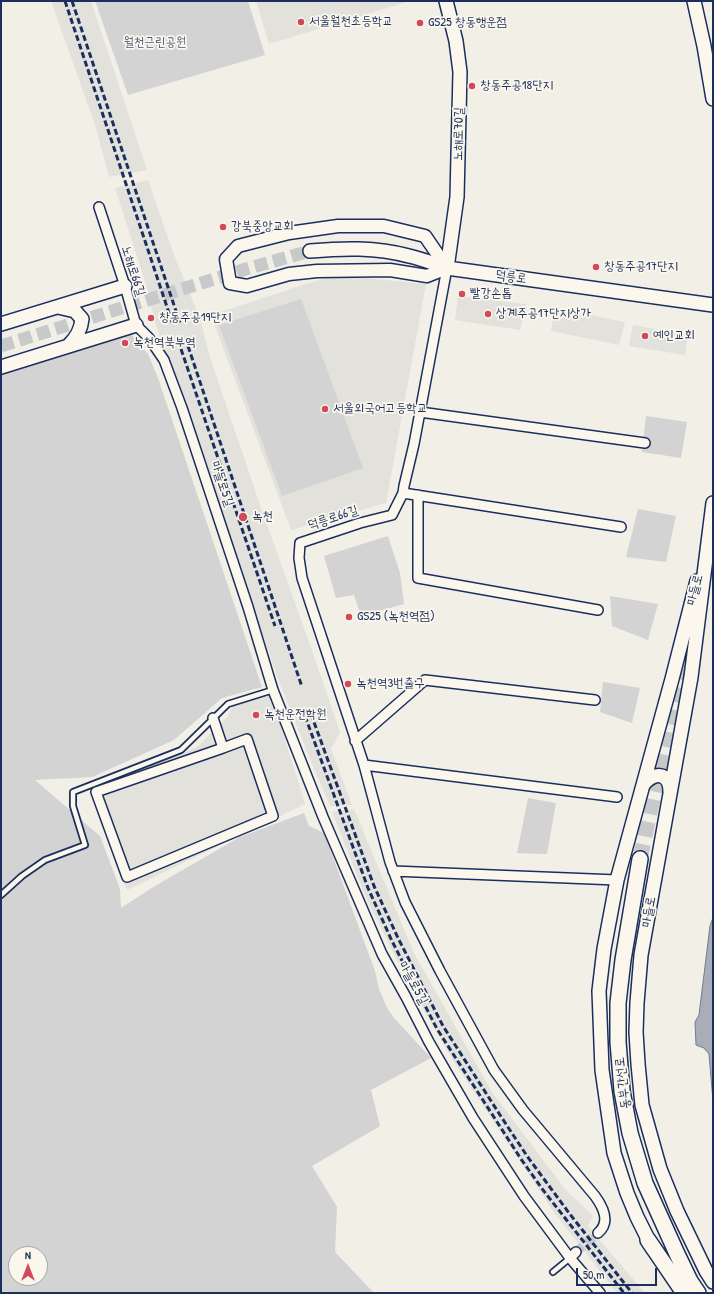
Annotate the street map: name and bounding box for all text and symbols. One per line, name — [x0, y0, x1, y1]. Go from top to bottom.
place label: 서울월천초등학교 — [309, 14, 393, 30]
place label: GS25 창동행운점 — [428, 15, 507, 31]
marker: 서울월천초등학교 — [296, 17, 306, 27]
marker: GS25 창동행운점 — [415, 18, 425, 28]
park label: 월천근린공원 — [124, 35, 186, 51]
place label: 창동주공18단지 — [480, 78, 553, 94]
marker: 창동주공18단지 — [467, 81, 477, 91]
street label: 노해로70길 — [451, 107, 467, 161]
place label: 강북중앙교회 — [231, 219, 294, 235]
marker: 강북중앙교회 — [218, 222, 228, 232]
street label: 노해로66길 — [118, 244, 148, 298]
place label: 창동주공17단지 — [604, 259, 678, 275]
marker: 창동주공17단지 — [591, 262, 601, 272]
street label: 덕릉로 — [494, 267, 528, 287]
place label: 빨강손톱 — [470, 286, 512, 302]
marker: 빨강손톱 — [457, 289, 467, 299]
place label: 상계주공17단지상가 — [496, 306, 591, 322]
marker: 상계주공17단지상가 — [483, 309, 493, 319]
place label: 창동주공19단지 — [159, 310, 231, 326]
marker: 창동주공19단지 — [146, 313, 156, 323]
place label: 예인교회 — [653, 328, 695, 344]
marker: 예인교회 — [640, 331, 650, 341]
place label: 녹천역북부역 — [133, 335, 196, 351]
marker: 녹천역북부역 — [120, 338, 130, 348]
place label: 서울외국어고등학교 — [333, 401, 427, 417]
marker: 서울외국어고등학교 — [320, 404, 330, 414]
street label: 마들로5길 — [207, 459, 237, 509]
street label: 덕릉로66길 — [306, 503, 360, 533]
place label: 녹천 — [252, 509, 273, 525]
marker: 녹천 — [237, 511, 249, 523]
street label: 마들로 — [684, 573, 706, 607]
place label: GS25 (녹천역점) — [357, 609, 435, 625]
marker: GS25 (녹천역점) — [344, 612, 354, 622]
place label: 녹천역3번출구 — [356, 676, 425, 692]
marker: 녹천역3번출구 — [343, 679, 353, 689]
place label: 녹천운전학원 — [264, 707, 327, 723]
marker: 녹천운전학원 — [251, 710, 261, 720]
street label: 마들로 — [639, 895, 659, 929]
street label: 마들로5길 — [395, 959, 431, 1007]
street label: 동부간선로 — [612, 1056, 634, 1110]
north arrow — [8, 1246, 48, 1286]
text: N — [25, 1248, 31, 1262]
scale bar — [578, 1260, 659, 1286]
text: 50 m — [583, 1266, 604, 1283]

